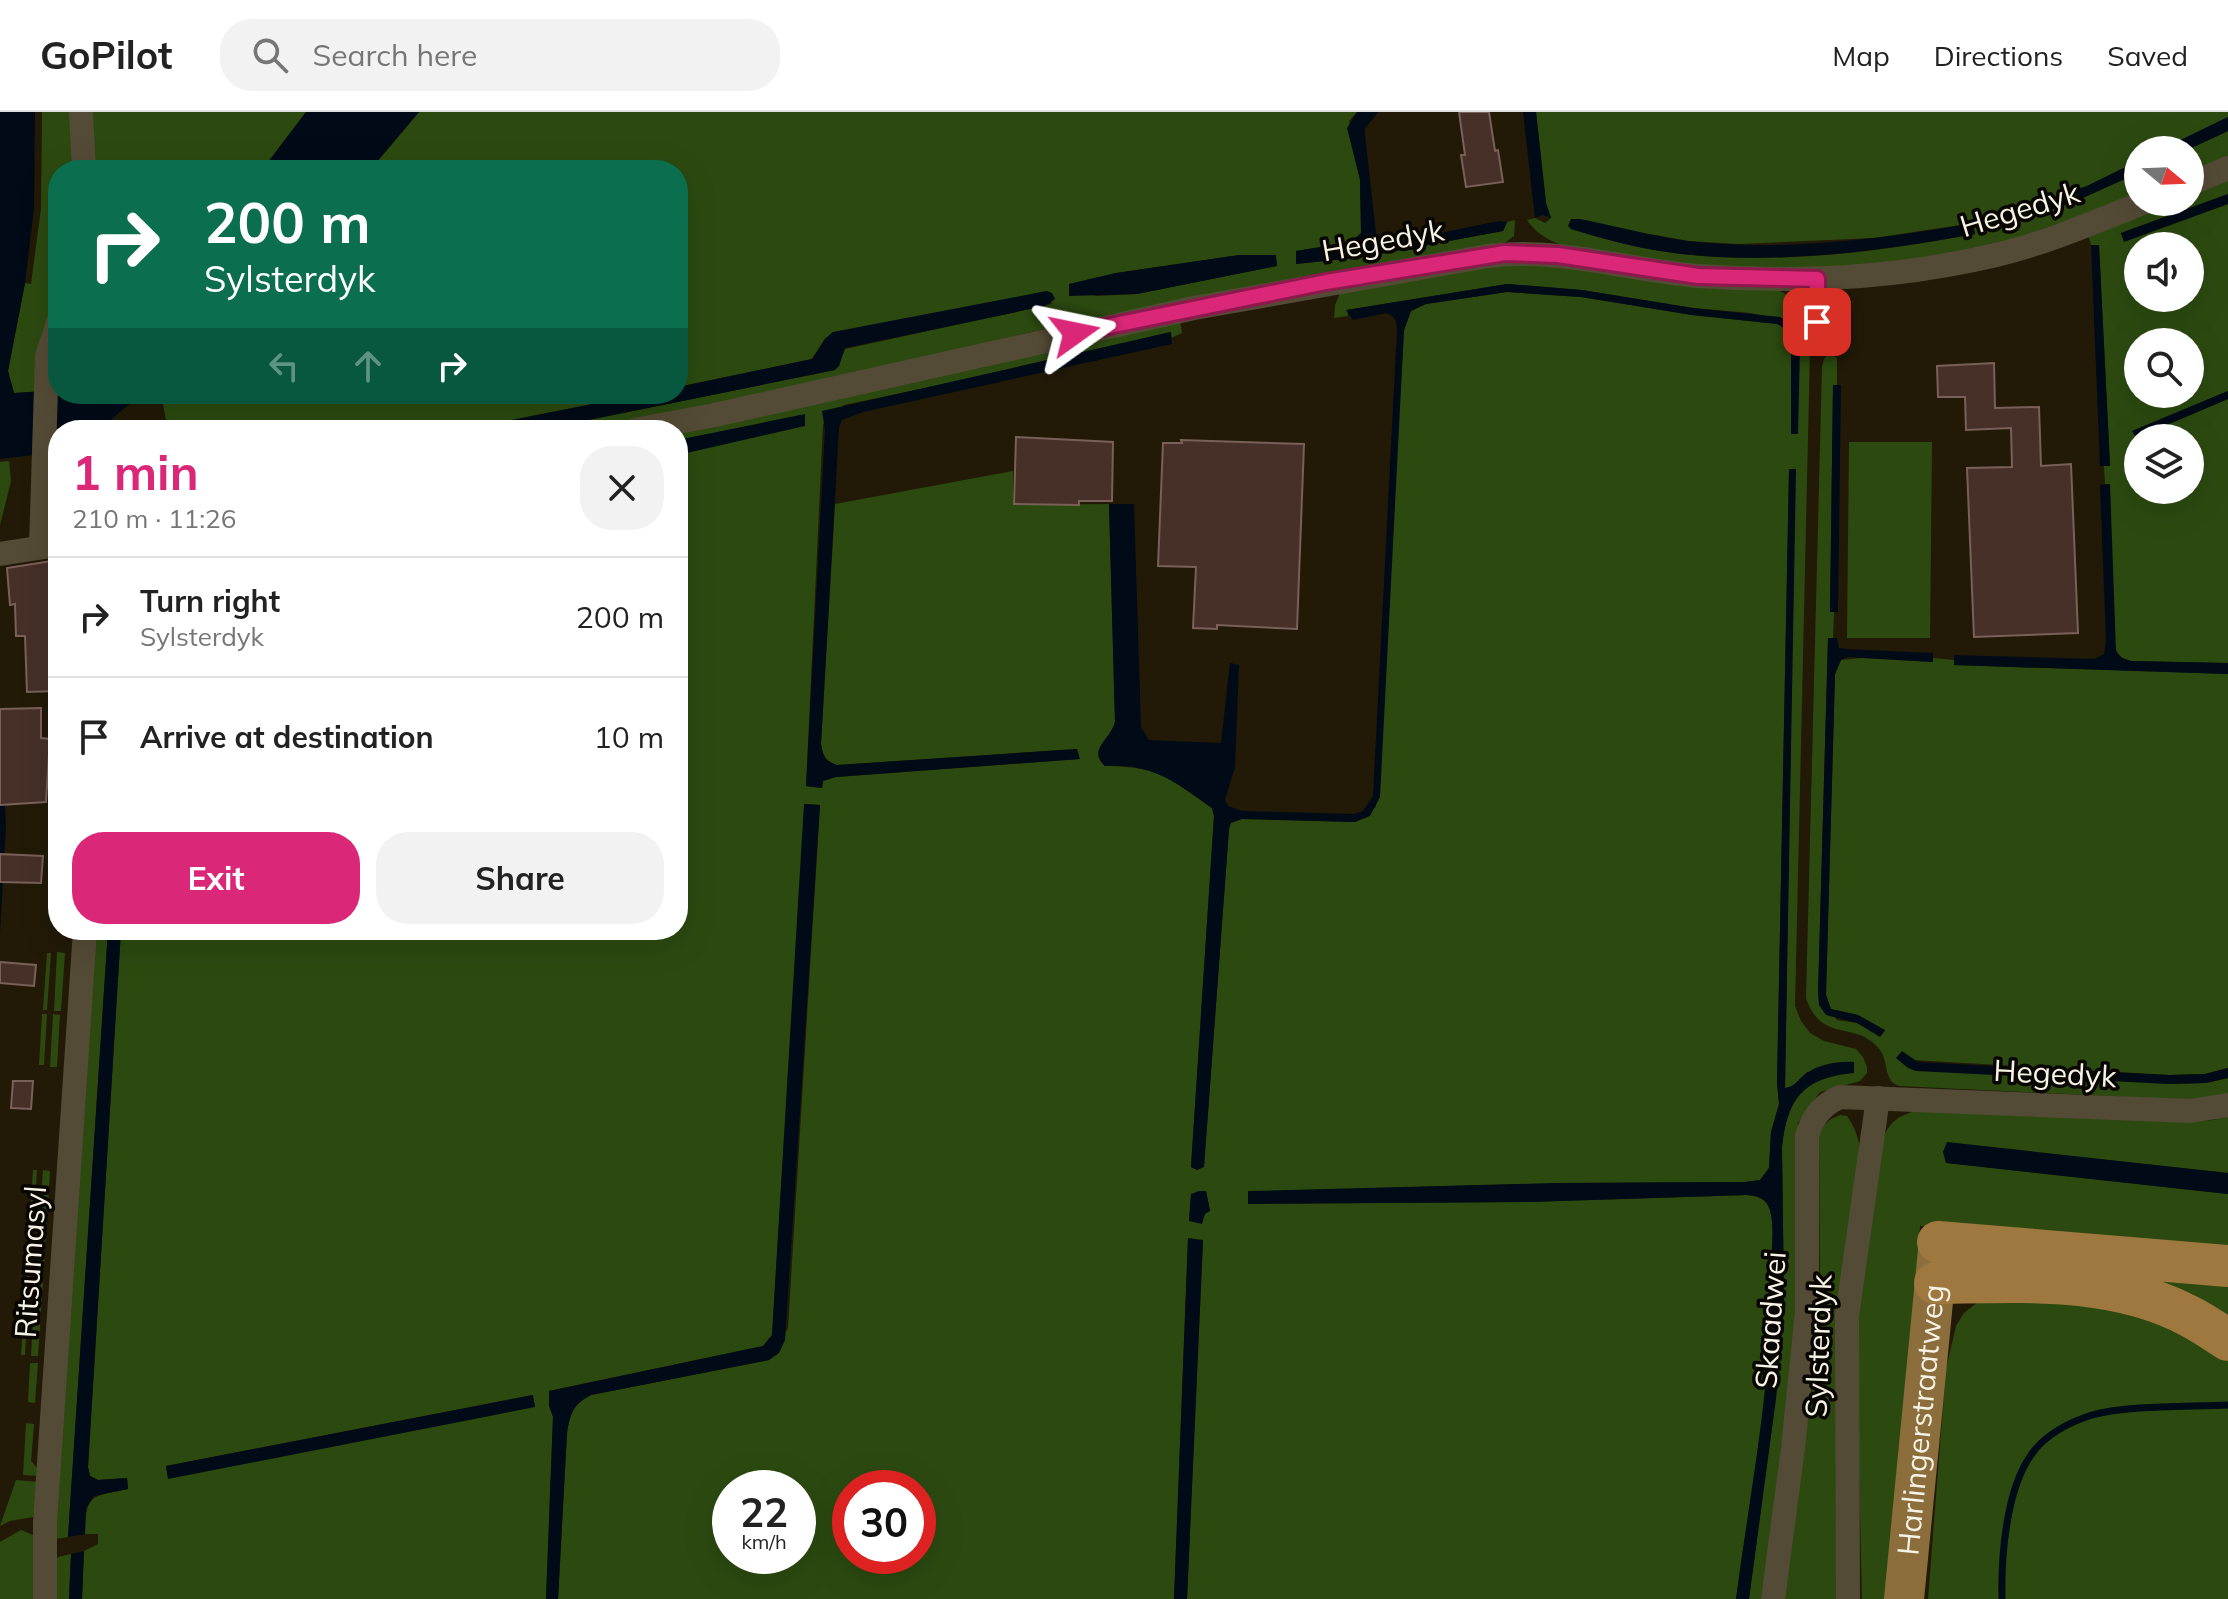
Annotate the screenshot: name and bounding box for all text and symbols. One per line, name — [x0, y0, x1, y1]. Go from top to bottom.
search box — [220, 19, 780, 91]
text: GoPilot — [40, 31, 172, 79]
icon: search — [248, 33, 292, 77]
text: Search here — [312, 36, 477, 74]
text: Map — [1832, 38, 1890, 73]
text: Directions — [1934, 38, 2063, 73]
text: Saved — [2107, 38, 2188, 73]
north arrow — [2124, 136, 2204, 216]
map controls — [2124, 136, 2204, 504]
street label: Hegedyk — [1955, 173, 2085, 245]
text: 200 m — [204, 187, 371, 257]
icon: right — [72, 192, 176, 296]
street label: Hegedyk — [1319, 211, 1447, 269]
button: sound — [2124, 232, 2204, 312]
text: Sylsterdyk — [204, 256, 376, 301]
pin — [1783, 288, 1851, 356]
position arrow — [1033, 291, 1117, 375]
icon: arrive — [1795, 300, 1839, 344]
button: search — [2124, 328, 2204, 408]
icon: left — [262, 344, 306, 388]
icon: ahead — [346, 344, 390, 388]
icon: right — [430, 344, 474, 388]
button: layers — [2124, 424, 2204, 504]
text: 1 min — [72, 442, 199, 502]
button: close — [580, 446, 664, 530]
text: 210 m · 11:26 — [72, 502, 236, 535]
text: Turn right — [140, 582, 280, 620]
icon: right — [72, 595, 116, 639]
text: 200 m — [576, 598, 664, 636]
text: Sylsterdyk — [140, 620, 264, 653]
icon: arrive — [72, 715, 116, 759]
text: Arrive at destination — [140, 718, 434, 756]
text: 10 m — [594, 718, 664, 756]
button: Exit — [72, 832, 360, 924]
button: Share — [376, 832, 664, 924]
street label: Hegedyk — [1993, 1051, 2118, 1095]
street label: Ritsumasyl — [6, 1184, 54, 1339]
street label: Skaadwei — [1746, 1250, 1794, 1390]
street label: Sylsterdyk — [1797, 1273, 1840, 1418]
street label: Harlingerstraatweg — [1888, 1283, 1953, 1557]
speed limit sign: 30 — [832, 1470, 936, 1574]
text: 22 — [740, 1487, 788, 1537]
text: km/h — [741, 1529, 787, 1554]

